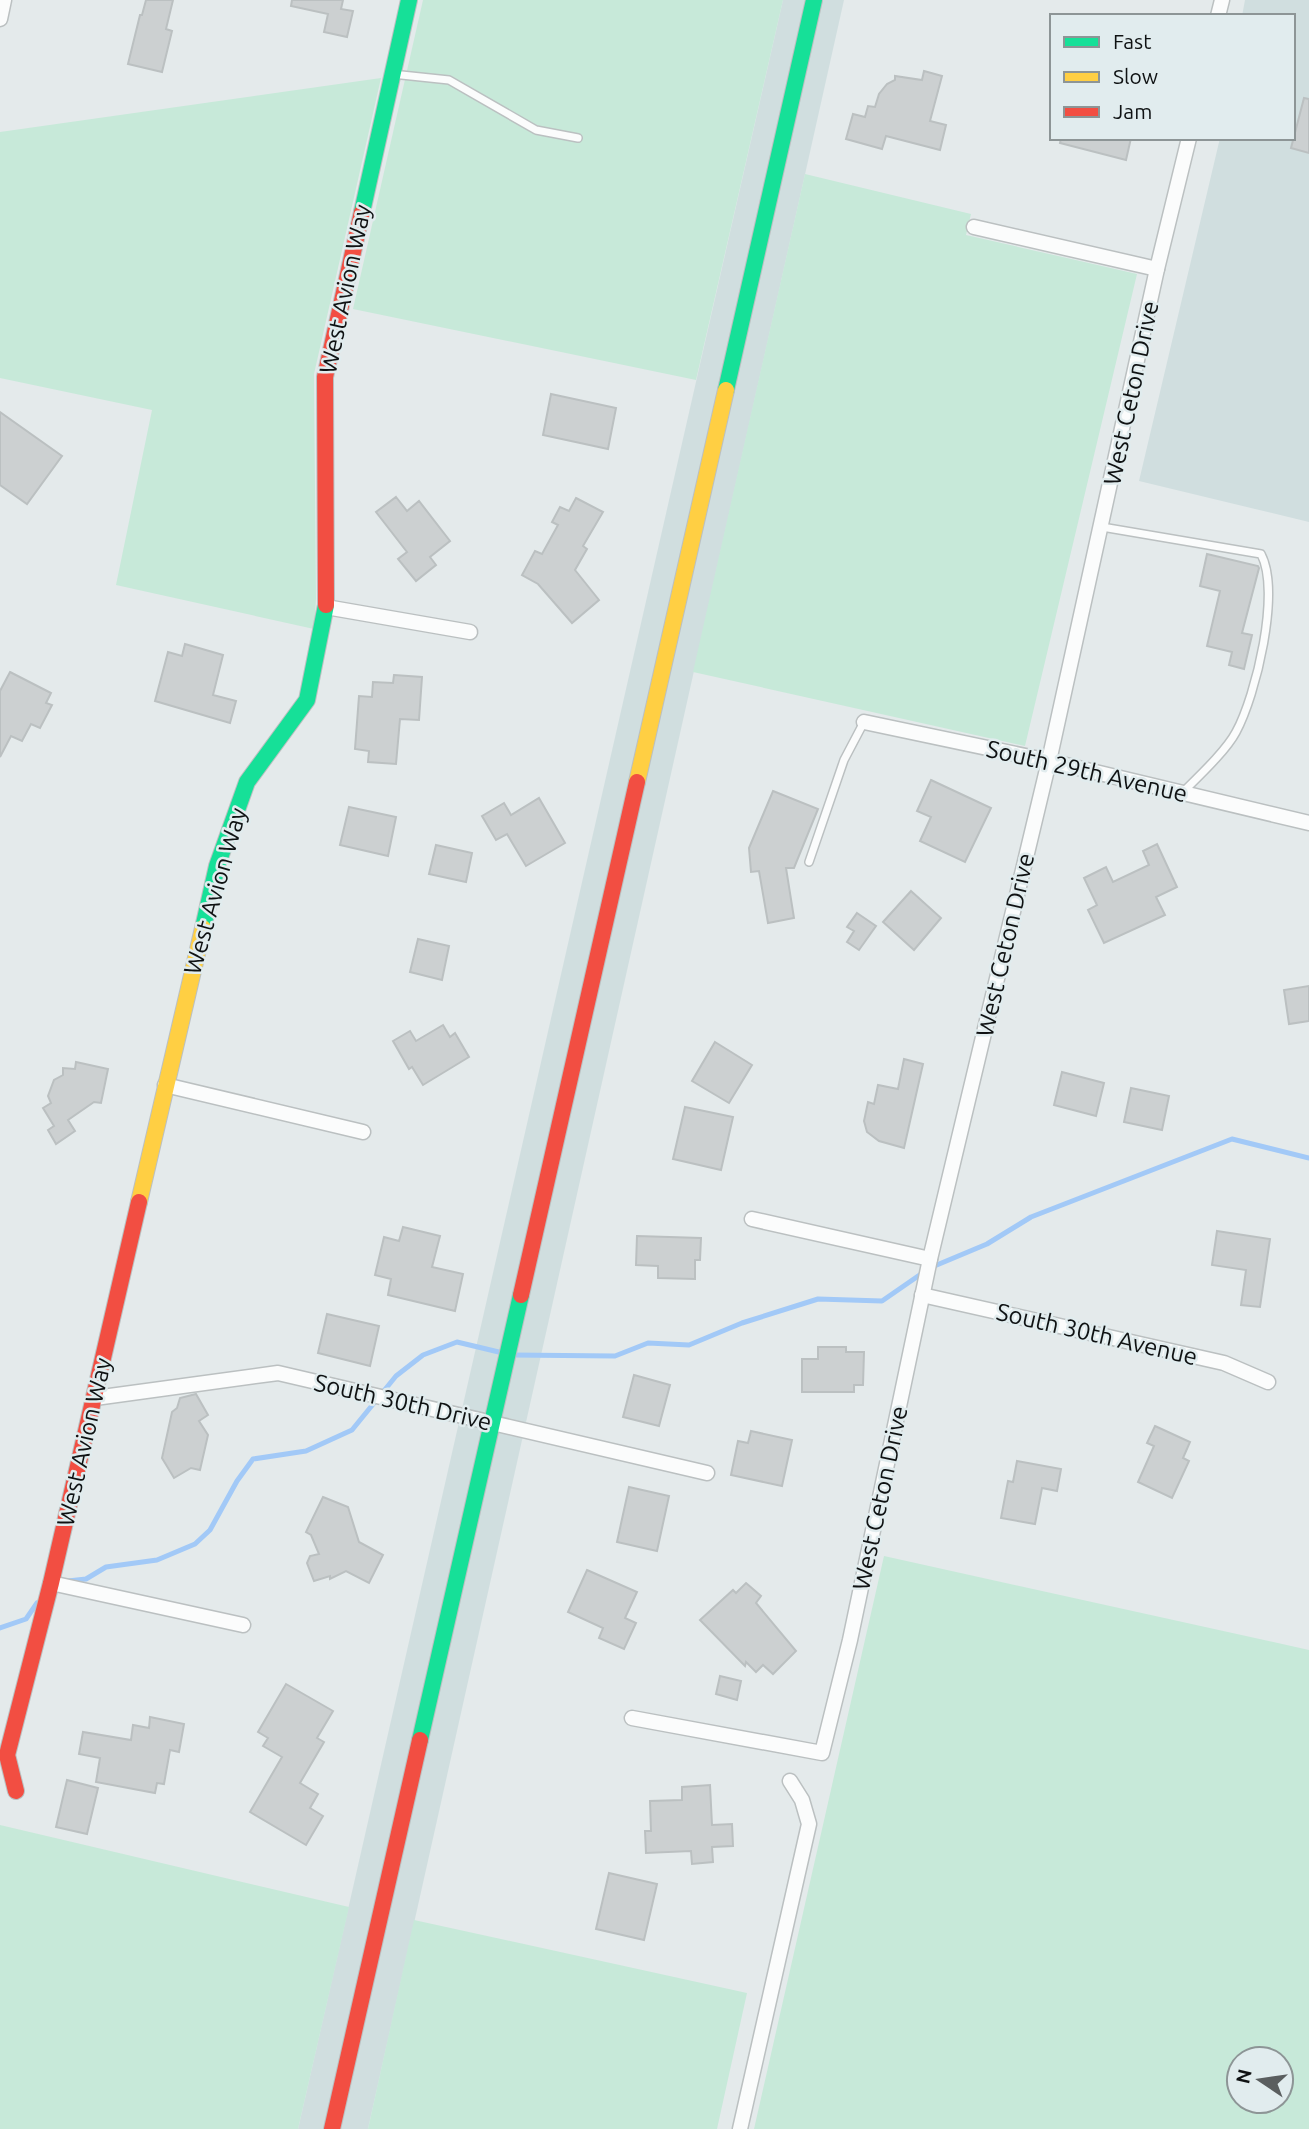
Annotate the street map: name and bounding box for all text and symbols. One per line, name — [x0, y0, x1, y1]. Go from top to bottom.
legend — [1050, 14, 1295, 140]
text: Fast — [1113, 29, 1151, 53]
text: Slow — [1113, 64, 1158, 88]
text: Jam — [1113, 99, 1152, 123]
street label: West Avion Way — [314, 202, 376, 376]
street label: West Ceton Drive — [1098, 298, 1164, 488]
street label: South 29th Avenue — [984, 735, 1190, 807]
street label: West Avion Way — [178, 804, 252, 977]
street label: West Ceton Drive — [971, 851, 1039, 1039]
street label: South 30th Avenue — [994, 1298, 1200, 1370]
street label: West Avion Way — [51, 1355, 117, 1529]
street label: South 30th Drive — [312, 1368, 494, 1436]
street label: West Ceton Drive — [847, 1403, 913, 1593]
north arrow — [1225, 2045, 1295, 2115]
text: N — [1231, 2067, 1256, 2086]

